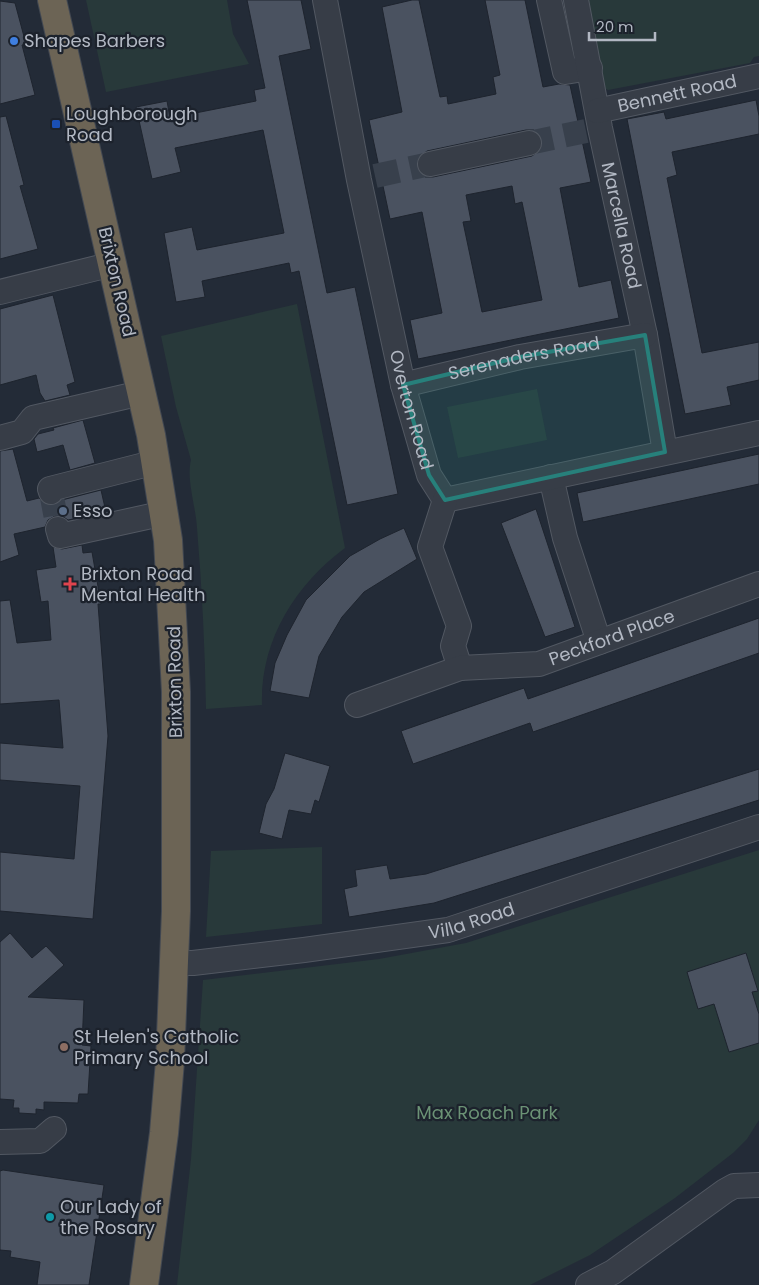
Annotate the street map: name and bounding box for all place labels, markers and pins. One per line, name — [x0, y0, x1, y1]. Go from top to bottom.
place label: Shapes Barbers — [24, 28, 165, 53]
marker: Shapes Barbers — [8, 35, 20, 47]
place label: Loughborough Road — [66, 101, 198, 147]
marker: Loughborough Road — [50, 118, 62, 130]
place label: Esso — [73, 498, 113, 523]
marker: Esso — [57, 505, 69, 517]
place label: Brixton Road Mental Health — [81, 561, 205, 607]
marker: Brixton Road Mental Health — [63, 577, 77, 591]
place label: St Helen's Catholic Primary School — [74, 1024, 239, 1070]
marker: St Helen's Catholic Primary School — [58, 1041, 70, 1053]
place label: Our Lady of the Rosary — [60, 1194, 162, 1240]
marker: Our Lady of the Rosary — [44, 1211, 56, 1223]

